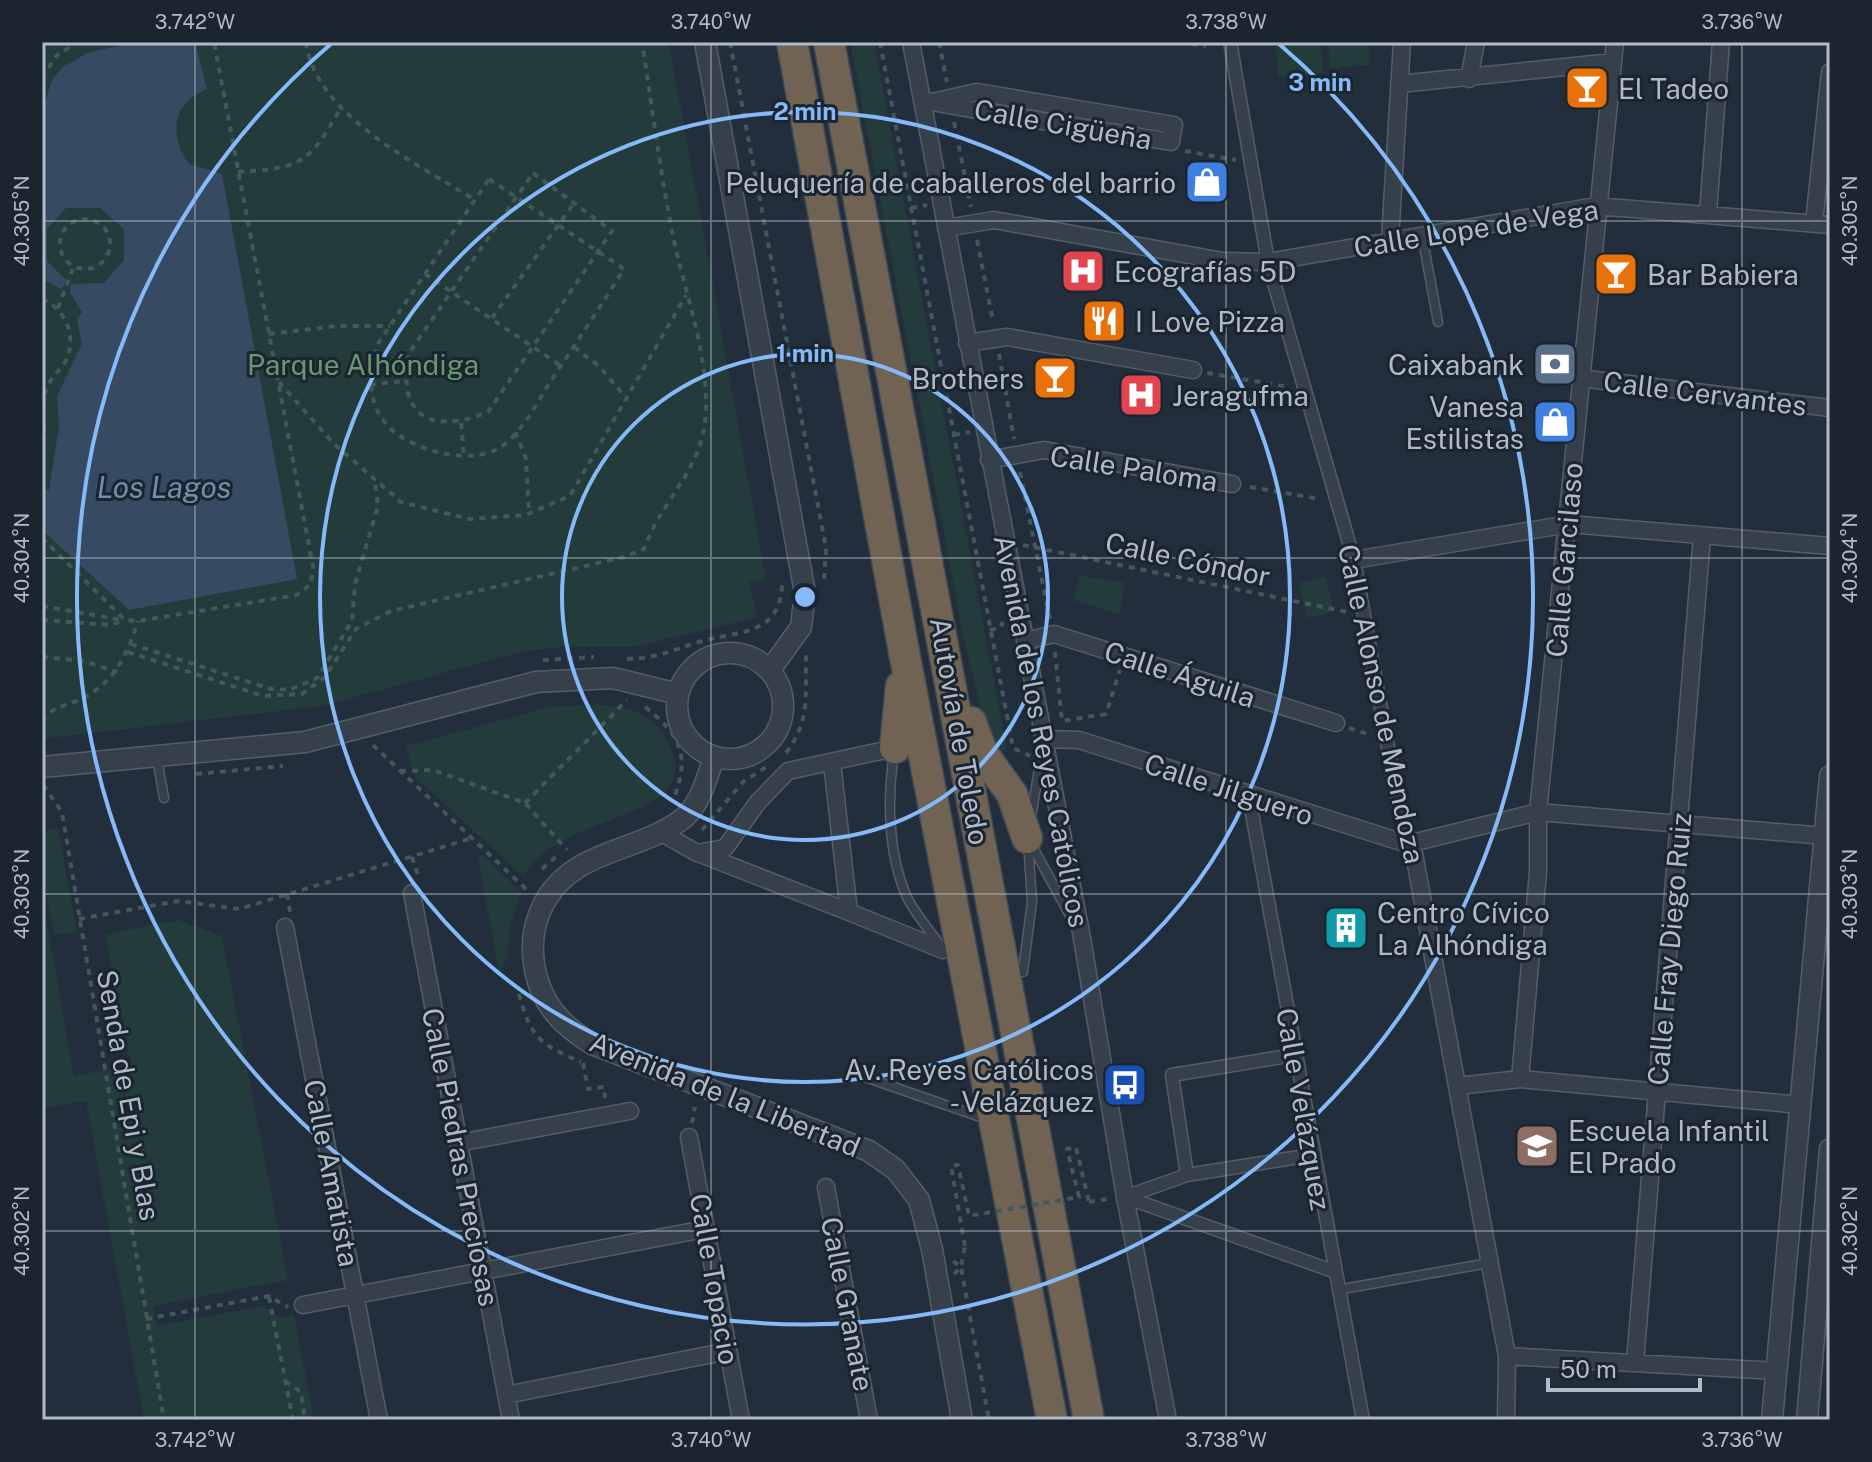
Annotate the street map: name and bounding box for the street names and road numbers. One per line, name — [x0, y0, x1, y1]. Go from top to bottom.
street label: Calle Cigüeña — [972, 92, 1154, 156]
street label: Calle Lope de Vega — [1351, 192, 1601, 264]
street label: Calle Cervantes — [1601, 364, 1809, 422]
street label: Calle Paloma — [1048, 438, 1220, 498]
street label: Calle Garcilaso — [1539, 461, 1589, 659]
street label: Calle Cóndor — [1103, 525, 1273, 593]
street label: Avenida de los Reyes Católicos — [988, 532, 1096, 930]
street label: Calle Alonso de Mendoza — [1332, 541, 1432, 867]
street label: Autovía de Toledo — [924, 615, 996, 847]
street label: Calle Águila — [1100, 634, 1260, 714]
street label: Calle Jilguero — [1140, 746, 1318, 832]
street label: Calle Fray Diego Ruiz — [1641, 811, 1697, 1087]
street label: Senda de Epi y Blas — [91, 967, 167, 1223]
street label: Calle Piedras Preciosas — [416, 1005, 506, 1309]
street label: Calle Velázquez — [1270, 1005, 1338, 1213]
street label: Avenida de la Libertad — [585, 1025, 865, 1163]
street label: Calle Amatista — [298, 1077, 366, 1269]
street label: Calle Topacio — [684, 1191, 746, 1367]
street label: Calle Granate — [815, 1214, 881, 1394]

